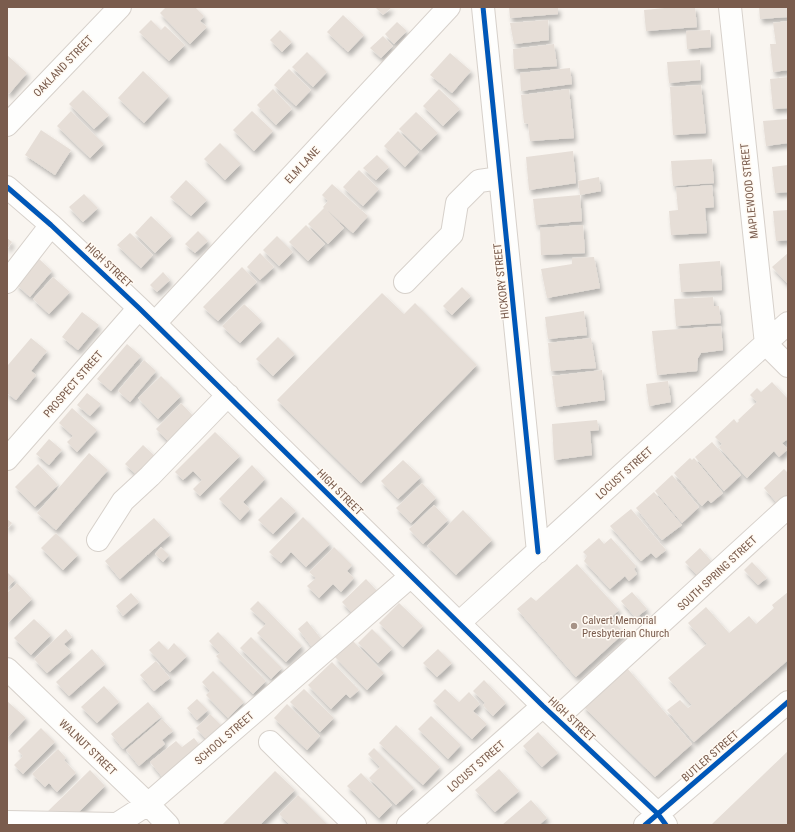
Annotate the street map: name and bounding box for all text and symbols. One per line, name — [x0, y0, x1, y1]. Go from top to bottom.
street label: OAKLAND STREET — [31, 33, 96, 100]
street label: MAPLEWOOD STREET — [738, 142, 761, 239]
street label: ELM LANE — [282, 144, 323, 186]
street label: HIGH STREET — [82, 240, 135, 291]
street label: HICKORY STREET — [491, 242, 512, 320]
street label: PROSPECT STREET — [41, 348, 106, 420]
street label: LOCUST STREET — [593, 444, 656, 502]
street label: HIGH STREET — [314, 467, 365, 518]
street label: SOUTH SPRING STREET — [675, 533, 760, 614]
place label: Calvert Memorial Presbyterian Church — [582, 614, 669, 640]
marker: Calvert Memorial Presbyterian Church — [569, 621, 579, 631]
street label: HIGH STREET — [545, 694, 598, 745]
street label: SCHOOL STREET — [192, 709, 257, 767]
street label: WALNUT STREET — [56, 717, 119, 778]
street label: BUTLER STREET — [679, 728, 742, 785]
street label: LOCUST STREET — [445, 738, 508, 795]

